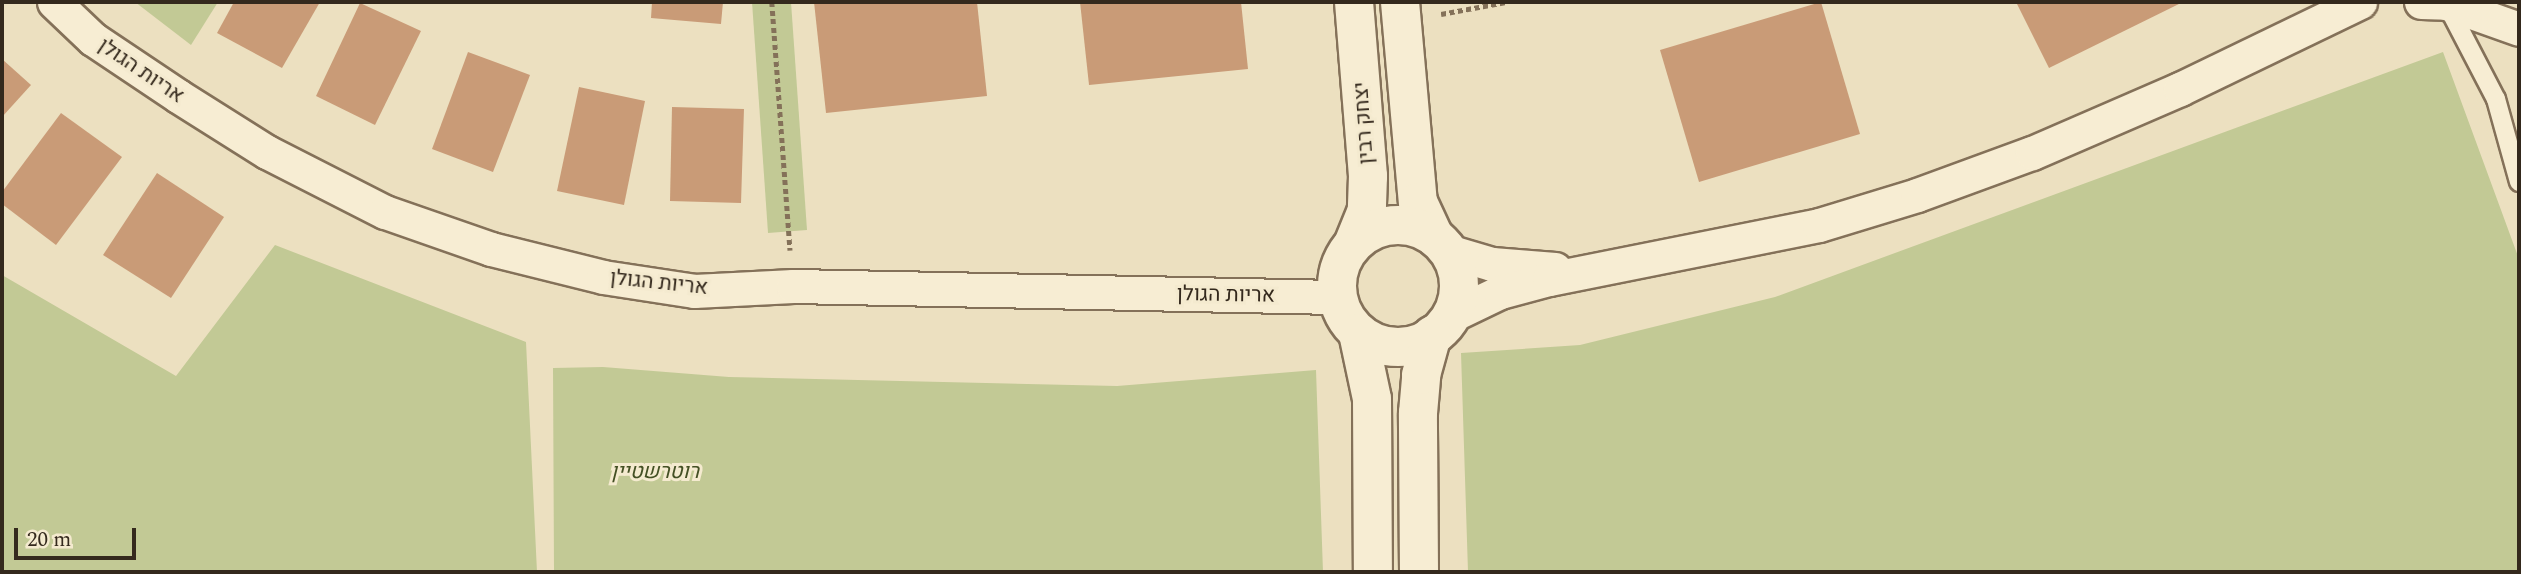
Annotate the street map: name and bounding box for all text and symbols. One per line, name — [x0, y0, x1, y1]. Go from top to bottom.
street label: אריות הגולן — [93, 33, 189, 109]
street label: יצחק רבין — [1349, 81, 1379, 165]
street label: אריות הגולן — [609, 265, 709, 301]
street label: אריות הגולן — [1177, 282, 1275, 308]
park label: רוטרשטיין — [611, 459, 699, 485]
scale bar — [18, 514, 140, 558]
text: 20 m — [27, 524, 71, 556]

